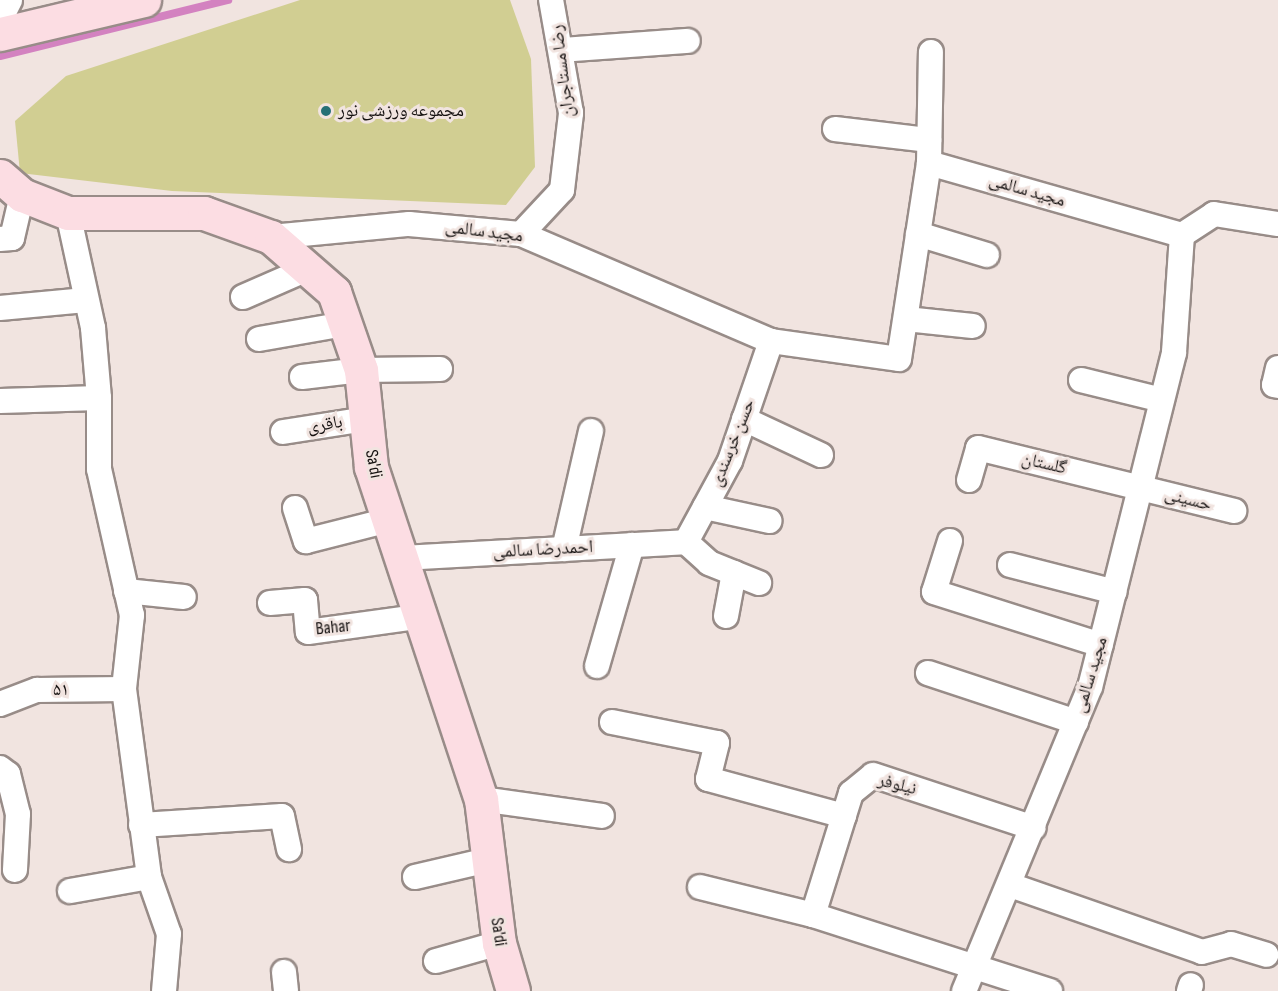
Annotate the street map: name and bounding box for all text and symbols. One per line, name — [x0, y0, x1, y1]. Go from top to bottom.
street label: رضا مستاجران — [547, 23, 579, 119]
place label: مجموعه ورزشی نور — [338, 100, 464, 122]
marker: مجموعه ورزشی نور — [319, 104, 333, 118]
street label: مجید سالمی — [986, 170, 1068, 212]
street label: مجید سالمی — [444, 217, 524, 247]
street label: حسن خرسندی — [706, 396, 760, 490]
street label: باقری — [306, 412, 344, 438]
street label: Sa'di — [360, 448, 386, 480]
street label: گلستان — [1019, 448, 1069, 480]
street label: حسینی — [1162, 484, 1214, 516]
street label: احمدرضا سالمی — [492, 537, 594, 563]
street label: Bahar — [315, 615, 351, 641]
street label: مجید سالمی — [1069, 635, 1113, 715]
street label: ۵۱ — [53, 679, 69, 701]
street label: نیلوفر — [875, 770, 919, 800]
street label: Sa'di — [485, 916, 511, 948]

